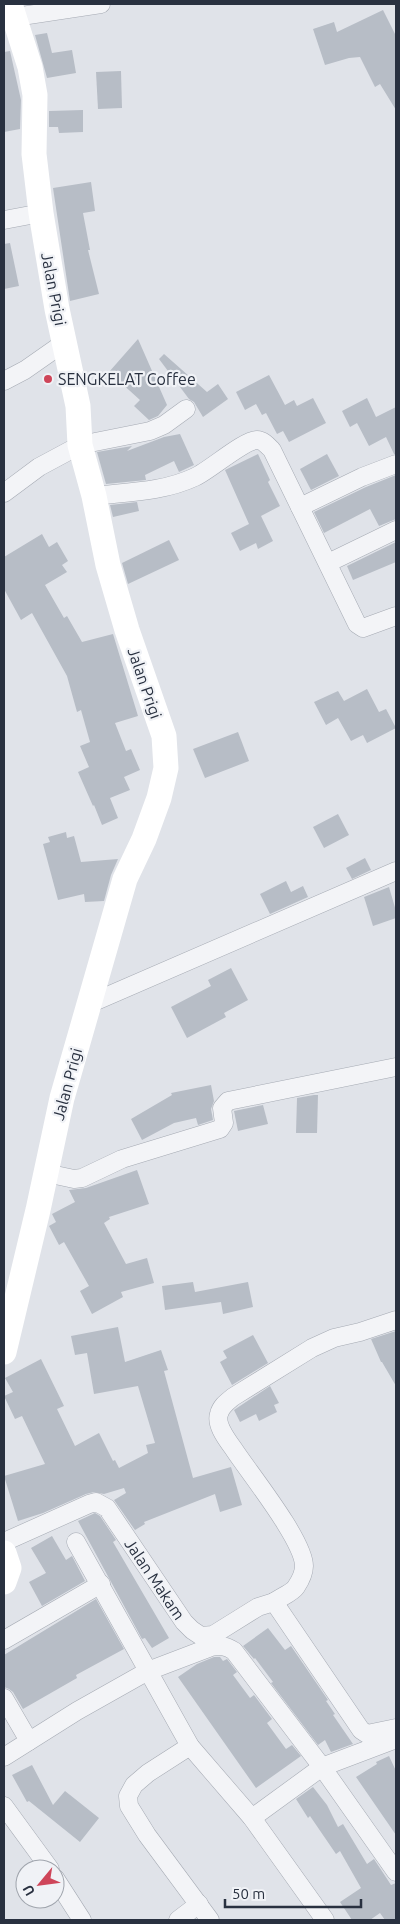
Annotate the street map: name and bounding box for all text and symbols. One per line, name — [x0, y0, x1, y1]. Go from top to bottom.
street label: Jalan Prigi — [38, 251, 70, 327]
place label: SENGKELAT Coffee — [58, 370, 196, 388]
marker: SENGKELAT Coffee — [42, 373, 54, 385]
street label: Jalan Prigi — [124, 645, 166, 721]
street label: Jalan Prigi — [49, 1046, 85, 1122]
street label: Jalan Makam — [121, 1535, 189, 1623]
north arrow — [15, 1859, 65, 1909]
scale bar — [225, 1876, 361, 1908]
text: U — [19, 1882, 38, 1898]
text: 50 m — [232, 1885, 265, 1902]

